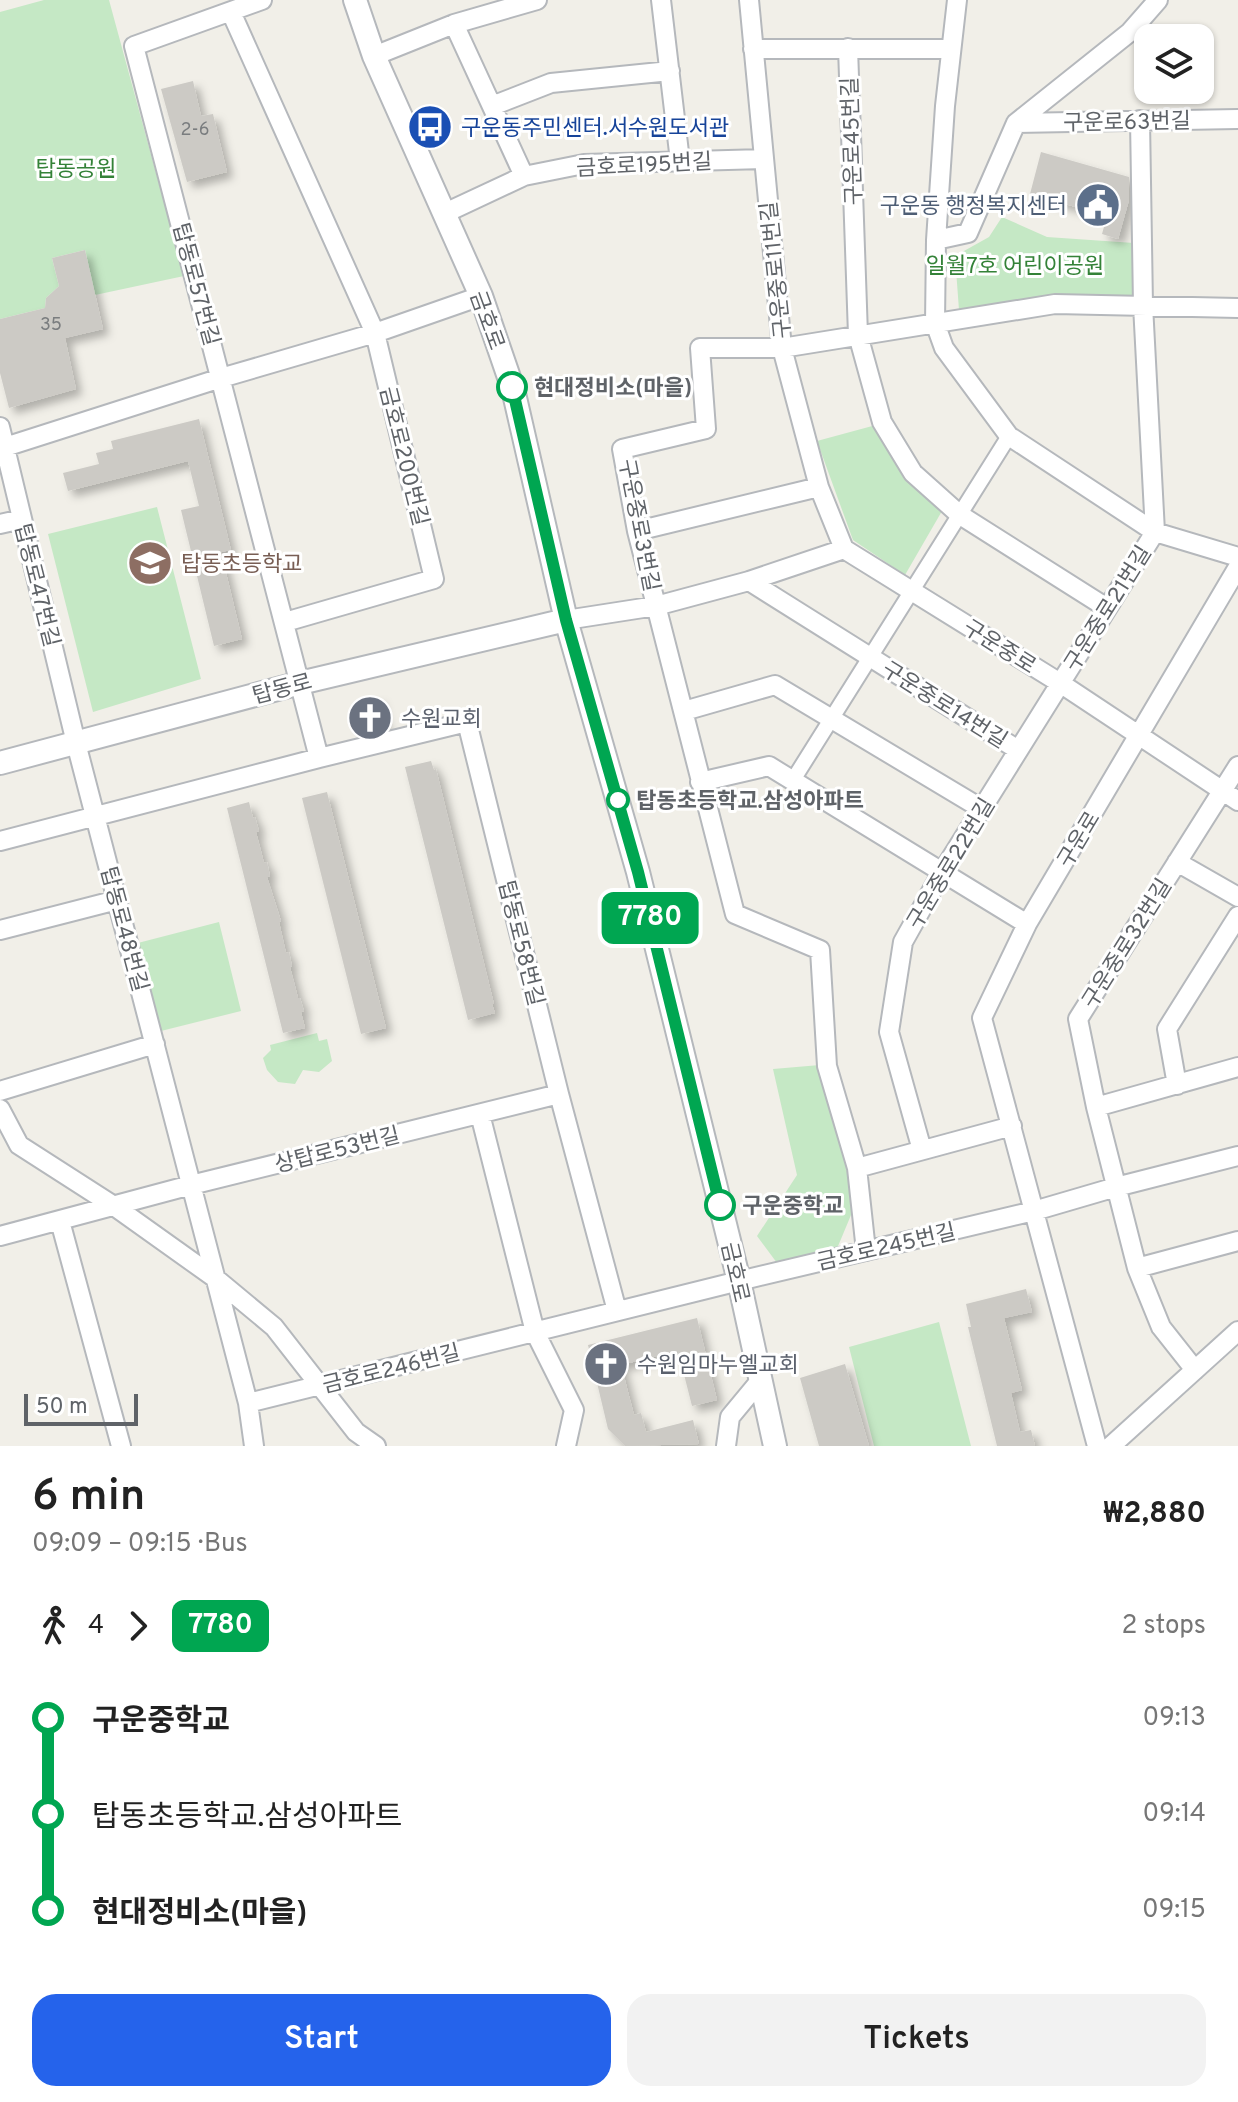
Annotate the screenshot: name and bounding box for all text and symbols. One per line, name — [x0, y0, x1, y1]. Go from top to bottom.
map controls — [1134, 24, 1214, 104]
button: layers — [1134, 24, 1214, 104]
street label: 구운로45번길 — [838, 76, 869, 206]
bus stop icon: 구운동주민센터.서수원도서관 — [406, 103, 454, 151]
street label: 구운로63번길 — [1063, 109, 1191, 138]
place label: 구운동주민센터.서수원도서관 — [461, 116, 729, 143]
house number: 2-6 — [181, 119, 209, 142]
street label: 금호로195번길 — [575, 149, 713, 184]
park label: 탑동공원 — [36, 157, 116, 184]
public building icon: 구운동 행정복지센터 — [1074, 181, 1122, 229]
place label: 구운동 행정복지센터 — [880, 194, 1067, 221]
street label: 구운중로11번길 — [757, 200, 798, 340]
street label: 탑동로57번길 — [165, 220, 224, 349]
park label: 일월7호 어린이공원 — [926, 254, 1104, 281]
street label: 금호로 — [463, 288, 509, 354]
house number: 35 — [40, 314, 62, 337]
marker: 현대정비소(마을) — [497, 372, 527, 402]
place label: 현대정비소(마을) — [534, 376, 692, 403]
street label: 금호로200번길 — [372, 384, 433, 529]
street label: 구운중로3번길 — [611, 457, 664, 594]
street label: 탑동로47번길 — [7, 521, 64, 650]
school or university icon: 탑동초등학교 — [126, 539, 174, 587]
street label: 구운중로21번길 — [1060, 541, 1158, 677]
place label: 탑동초등학교 — [181, 552, 302, 579]
street label: 구운중로 — [957, 615, 1040, 681]
street label: 구운중로14번길 — [876, 657, 1011, 755]
street label: 탑동로 — [250, 670, 315, 711]
church icon: 수원교회 — [346, 694, 394, 742]
place label: 수원교회 — [401, 707, 482, 734]
marker: 탑동초등학교.삼성아파트 — [607, 789, 629, 811]
place label: 탑동초등학교.삼성아파트 — [636, 789, 864, 816]
street label: 구운중로22번길 — [902, 794, 1002, 935]
street label: 구운로 — [1053, 807, 1107, 873]
street label: 탑동로48번길 — [93, 864, 152, 995]
street label: 구운중로32번길 — [1078, 875, 1179, 1014]
street label: 탑동로58번길 — [491, 878, 548, 1009]
line badge: 7780 — [594, 892, 706, 944]
text: 7780 — [618, 900, 682, 936]
street label: 상탑로53번길 — [272, 1123, 403, 1180]
marker: 구운중학교 — [705, 1190, 735, 1220]
place label: 구운중학교 — [742, 1194, 843, 1221]
street label: 금호로245번길 — [814, 1219, 959, 1278]
street label: 금호로 — [714, 1240, 754, 1305]
street label: 금호로246번길 — [320, 1340, 463, 1401]
church icon: 수원임마누엘교회 — [582, 1340, 630, 1388]
place label: 수원임마누엘교회 — [637, 1353, 799, 1380]
scale bar — [24, 1390, 138, 1426]
text: 50 m — [36, 1394, 88, 1421]
text: 6 min — [32, 1470, 145, 1526]
text: ₩2,880 — [1103, 1496, 1206, 1533]
text: 09:09 – 09:15 · Bus — [32, 1528, 248, 1561]
icon: walk — [32, 1604, 76, 1648]
icon: forward — [116, 1604, 160, 1648]
text: 7780 — [188, 1608, 253, 1644]
text: 4 — [88, 1610, 104, 1643]
text: 2 stops — [1121, 1610, 1206, 1643]
text: 09:13 — [1143, 1702, 1206, 1735]
text: 구운중학교 — [92, 1704, 230, 1741]
text: 09:14 — [1143, 1798, 1206, 1831]
text: 탑동초등학교.삼성아파트 — [92, 1800, 402, 1837]
text: 09:15 — [1142, 1894, 1206, 1927]
text: 현대정비소(마을) — [92, 1896, 308, 1933]
button: Start — [32, 1994, 611, 2086]
button: Tickets — [627, 1994, 1206, 2086]

